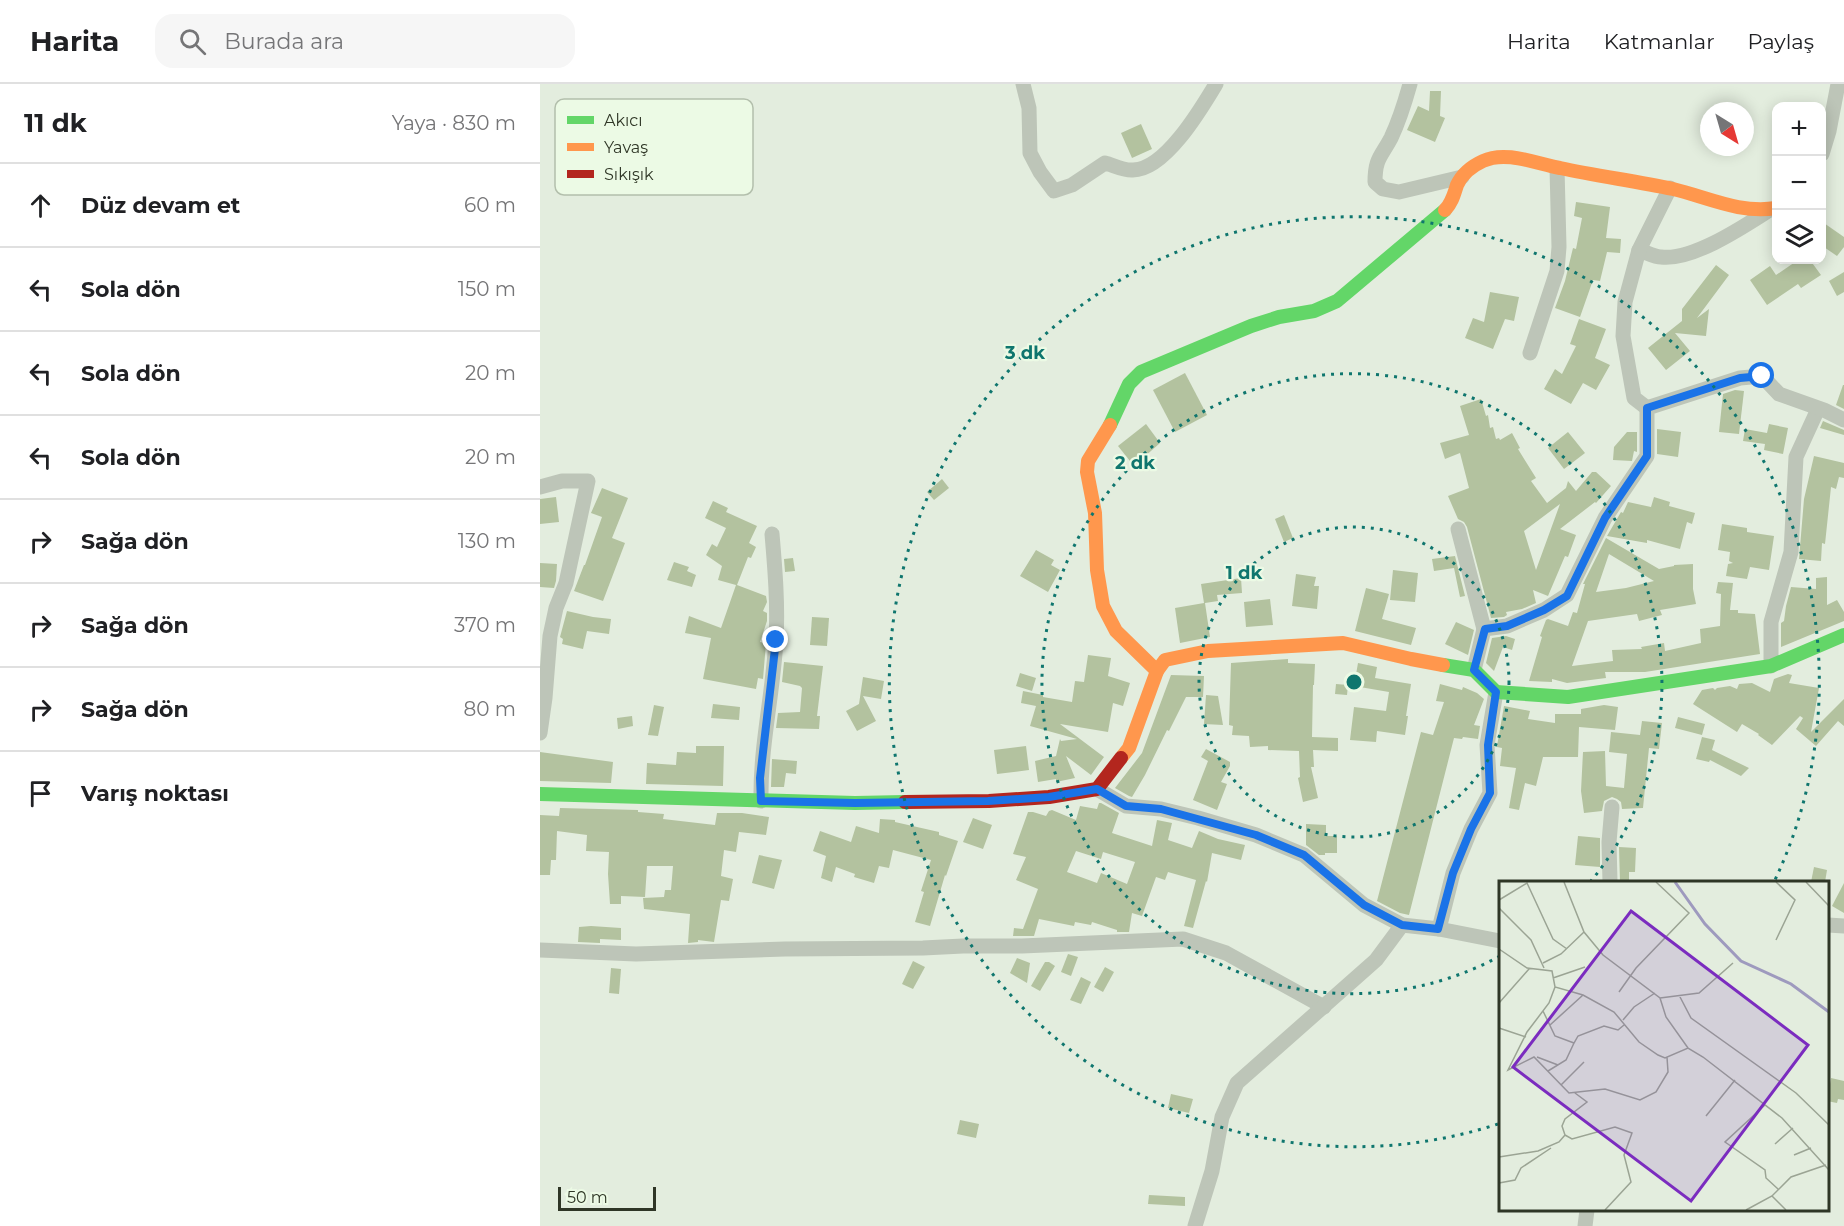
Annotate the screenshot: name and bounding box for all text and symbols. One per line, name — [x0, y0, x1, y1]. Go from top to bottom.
search box — [155, 14, 575, 68]
text: Harita — [30, 24, 119, 58]
icon: search — [176, 25, 209, 58]
text: Burada ara — [224, 28, 344, 55]
text: Harita — [1507, 29, 1571, 54]
text: Katmanlar — [1604, 29, 1715, 54]
text: Paylaş — [1748, 29, 1814, 54]
legend — [555, 99, 753, 195]
north arrow — [1700, 102, 1754, 156]
map controls — [1772, 102, 1826, 264]
button: + — [1772, 102, 1826, 156]
text: 11 dk — [24, 107, 87, 139]
text: Yaya · 830 m — [392, 111, 516, 135]
text: Akıcı — [604, 111, 643, 130]
text: Yavaş — [604, 138, 648, 157]
button: − — [1772, 156, 1826, 210]
text: Sıkışık — [604, 165, 654, 184]
icon: ahead — [24, 189, 57, 222]
text: Düz devam et — [81, 192, 240, 219]
text: 60 m — [464, 193, 516, 217]
button: layers — [1772, 210, 1826, 264]
icon: left — [24, 273, 57, 306]
text: Sola dön — [81, 276, 181, 303]
text: 150 m — [458, 277, 516, 301]
text: 3 dk — [1004, 342, 1045, 364]
icon: left — [24, 357, 57, 390]
text: Sola dön — [81, 360, 181, 387]
text: 20 m — [465, 361, 516, 385]
route start — [1748, 362, 1774, 388]
icon: left — [24, 441, 57, 474]
text: Sola dön — [81, 444, 181, 471]
text: 20 m — [465, 445, 516, 469]
text: 2 dk — [1115, 452, 1155, 474]
icon: right — [24, 525, 57, 558]
text: Sağa dön — [81, 528, 189, 555]
text: 130 m — [458, 529, 516, 553]
text: 1 dk — [1226, 562, 1262, 584]
icon: right — [24, 609, 57, 642]
text: Sağa dön — [81, 612, 189, 639]
text: 370 m — [454, 613, 516, 637]
route end — [762, 626, 788, 652]
centre of rings — [1344, 672, 1364, 692]
icon: right — [24, 693, 57, 726]
text: Sağa dön — [81, 696, 189, 723]
text: 80 m — [464, 697, 516, 721]
icon: arrive — [24, 777, 57, 810]
text: Varış noktası — [81, 780, 229, 807]
inset map — [1499, 881, 1829, 1211]
scale bar — [558, 1184, 656, 1212]
text: 50 m — [567, 1188, 608, 1207]

